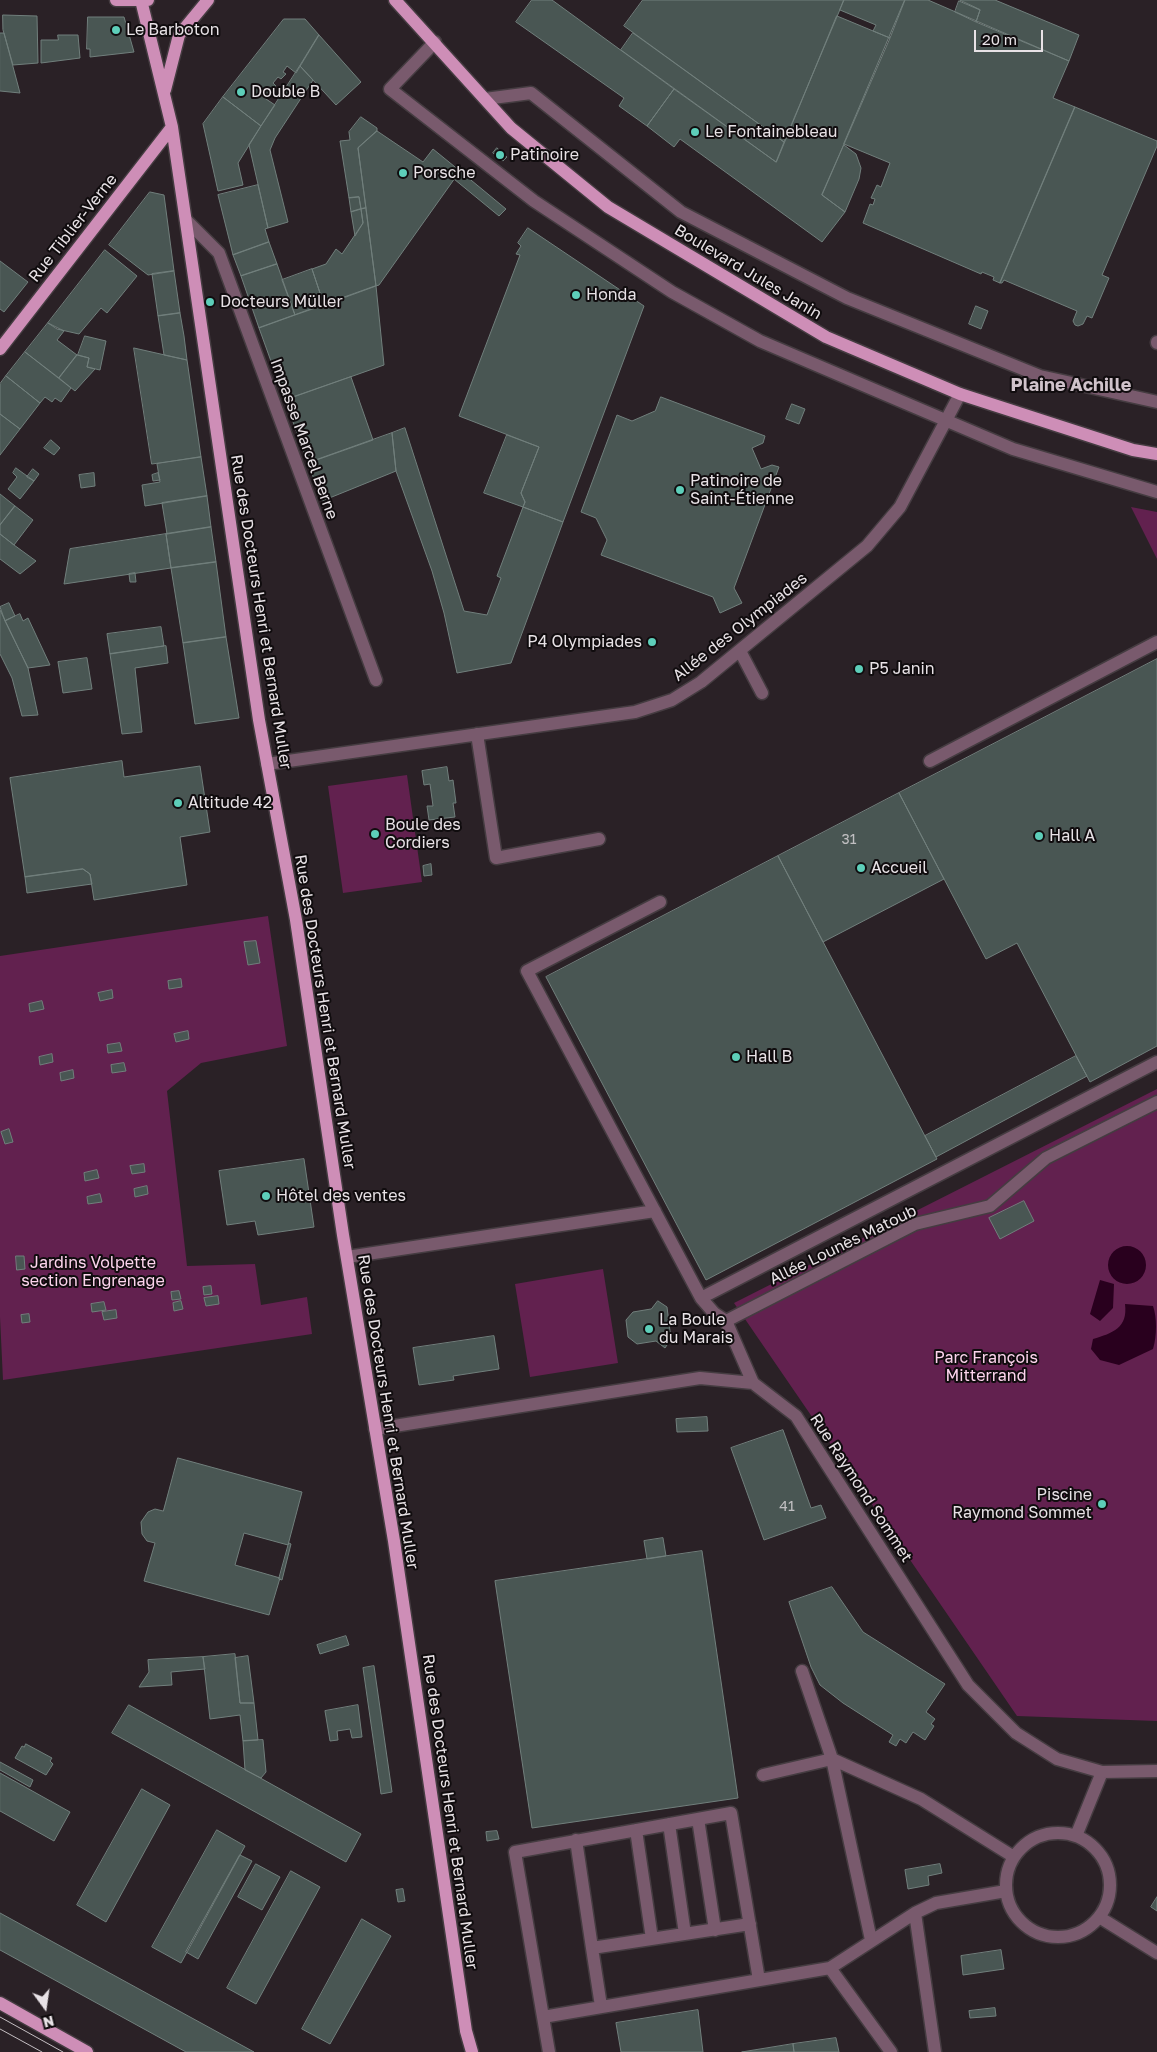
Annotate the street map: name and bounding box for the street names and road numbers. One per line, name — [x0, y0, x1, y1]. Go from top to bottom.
street label: Rue Tiblier-Verne — [25, 170, 121, 286]
street label: Boulevard Jules Janin — [671, 220, 825, 324]
street label: Impasse Marcel Berne — [266, 356, 342, 522]
street label: Rue des Docteurs Henri et Bernard Muller — [227, 453, 295, 771]
street label: Allée des Olympiades — [669, 569, 811, 685]
street label: Rue des Docteurs Henri et Bernard Muller — [291, 853, 359, 1171]
street label: Allée Lounès Matoub — [766, 1201, 920, 1289]
street label: Rue des Docteurs Henri et Bernard Muller — [354, 1253, 422, 1571]
street label: Rue Raymond Sommet — [806, 1410, 916, 1566]
street label: Rue des Docteurs Henri et Bernard Muller — [418, 1653, 482, 1971]

